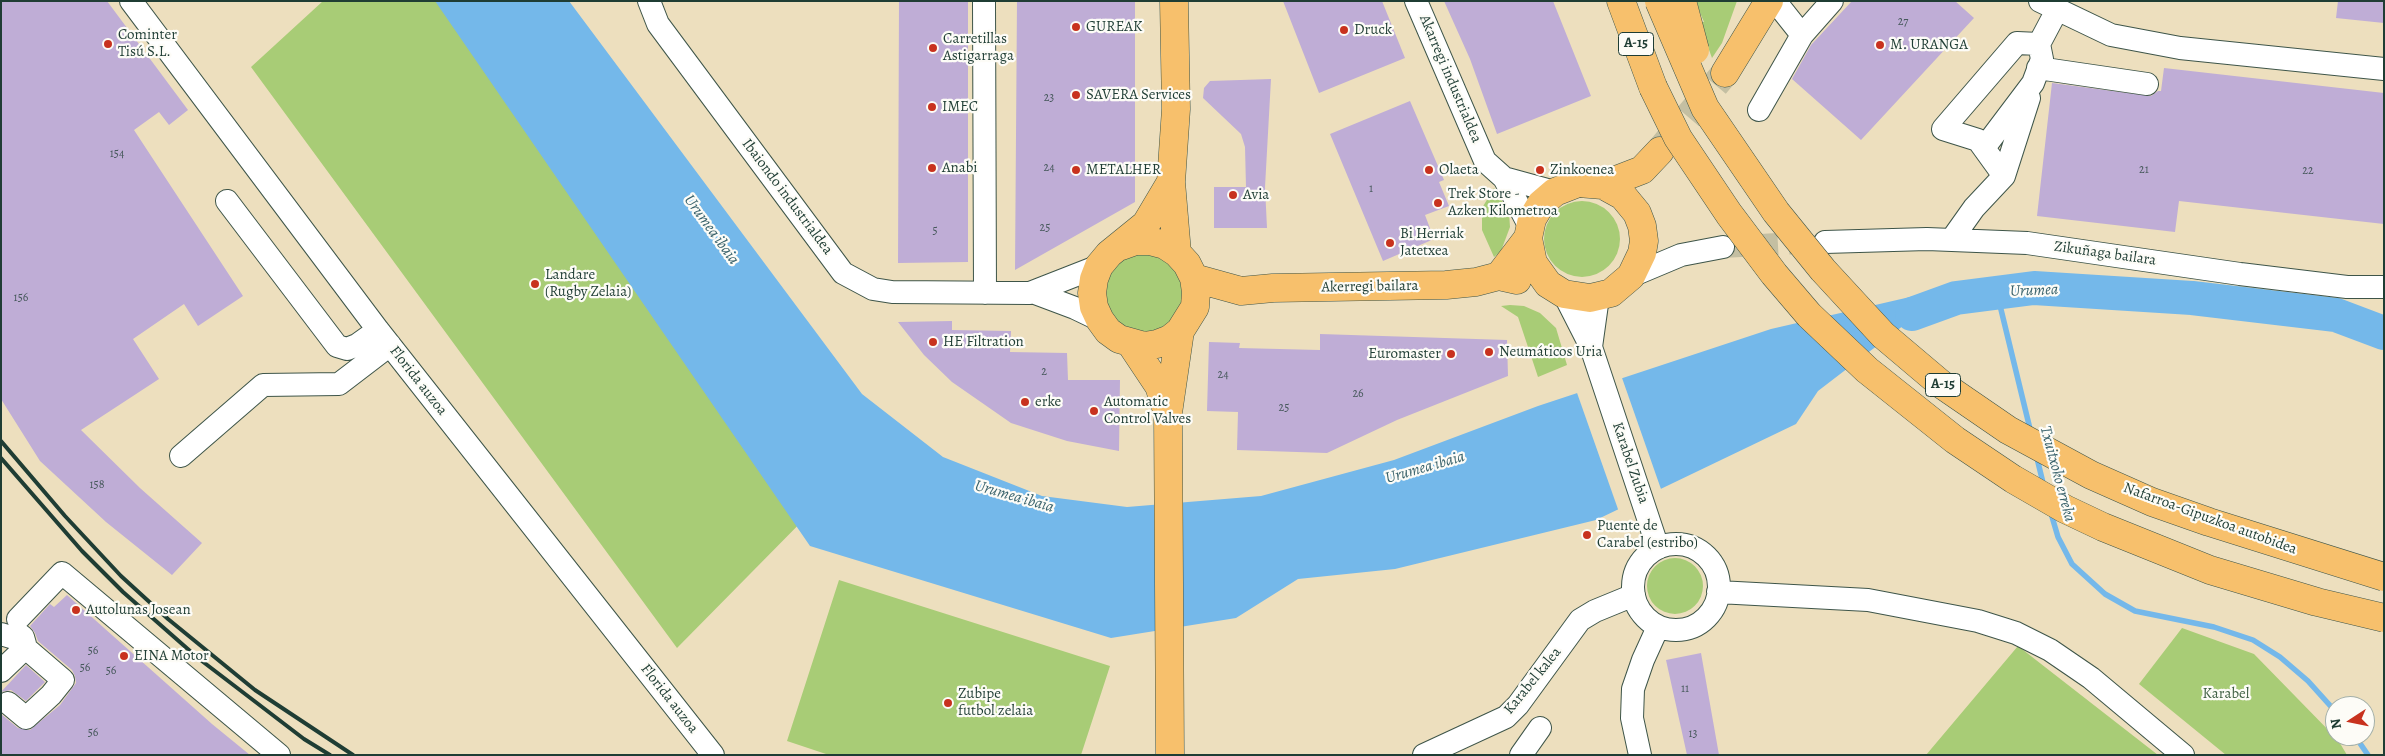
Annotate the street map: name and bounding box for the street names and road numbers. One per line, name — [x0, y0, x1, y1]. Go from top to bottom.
street label: Akarregi industrialdea — [1415, 12, 1485, 146]
road number: A-15 — [1618, 33, 1654, 56]
street label: Ibaiondo industrialdea — [738, 136, 836, 258]
street label: Zikuñaga bailara — [2053, 238, 2157, 270]
street label: Akerregi bailara — [1321, 277, 1419, 297]
street label: Florida auzoa — [385, 343, 451, 419]
road number: A-15 — [1926, 374, 1960, 396]
street label: Karabel Zubia — [1608, 420, 1652, 506]
street label: Nafarroa-Gipuzkoa autobidea — [2121, 479, 2299, 559]
street label: Karabel kalea — [1500, 644, 1566, 718]
street label: Florida auzoa — [636, 661, 702, 737]

